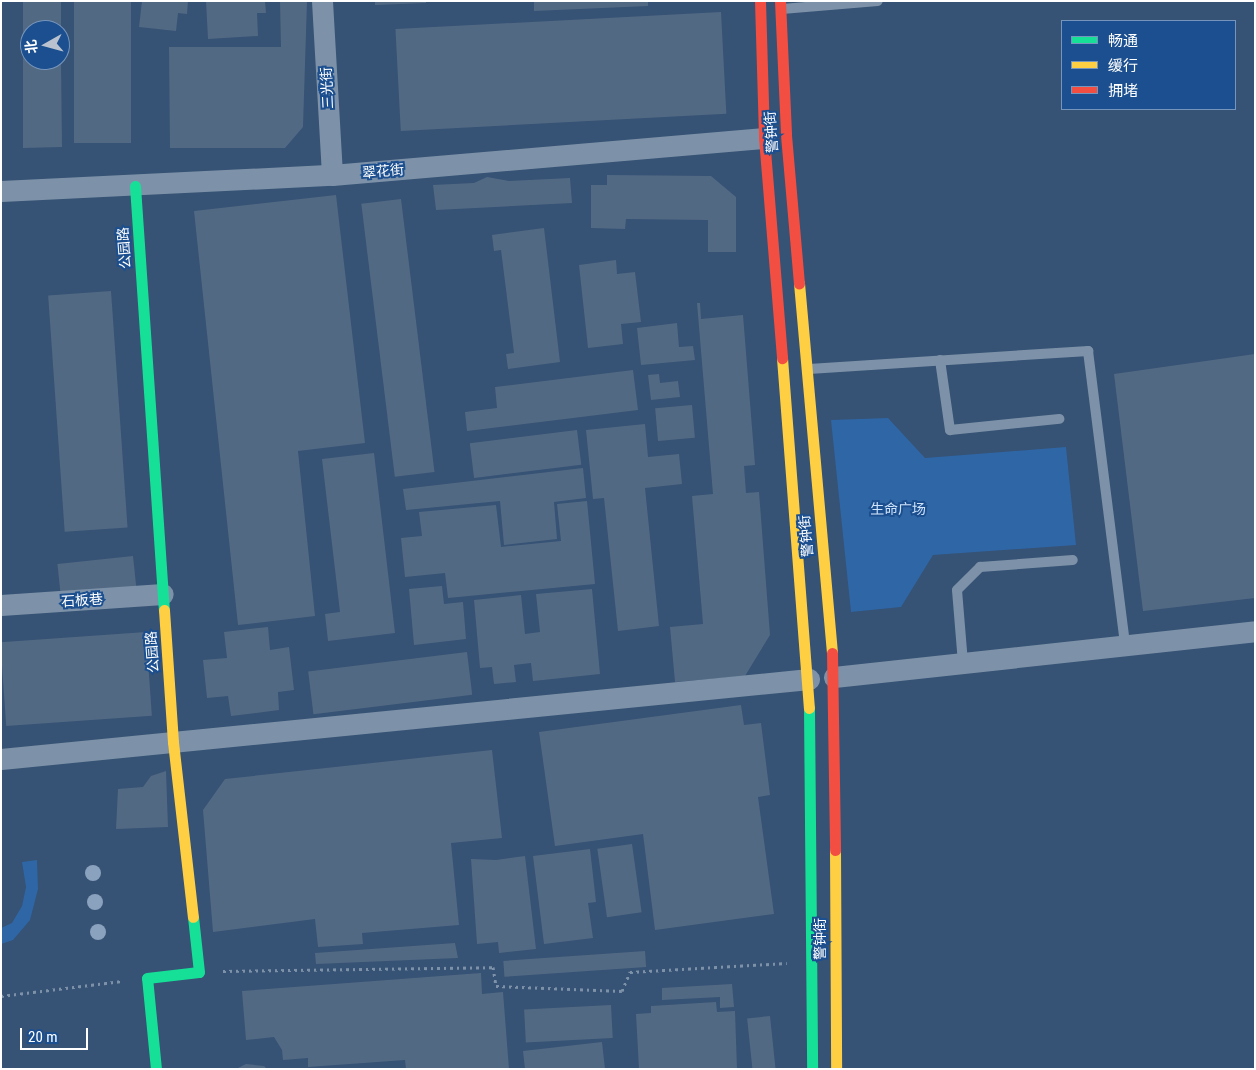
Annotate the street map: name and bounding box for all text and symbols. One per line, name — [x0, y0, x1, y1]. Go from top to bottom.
north arrow — [20, 20, 70, 70]
legend — [1061, 20, 1236, 110]
text: 畅通 — [1108, 32, 1138, 50]
text: 北 — [22, 39, 40, 55]
text: 缓行 — [1108, 57, 1138, 75]
street label: 三光街 — [318, 67, 336, 109]
text: 拥堵 — [1108, 82, 1138, 100]
street label: 警钟街 — [761, 110, 781, 154]
street label: 翠花街 — [361, 161, 405, 181]
street label: 公园路 — [114, 226, 134, 270]
park label: 生命广场 — [870, 501, 926, 517]
street label: 警钟街 — [796, 514, 816, 558]
street label: 石板巷 — [60, 590, 104, 610]
street label: 公园路 — [142, 630, 162, 674]
street label: 警钟街 — [812, 918, 828, 960]
scale bar — [22, 1018, 90, 1050]
text: 20 m — [28, 1028, 58, 1046]

